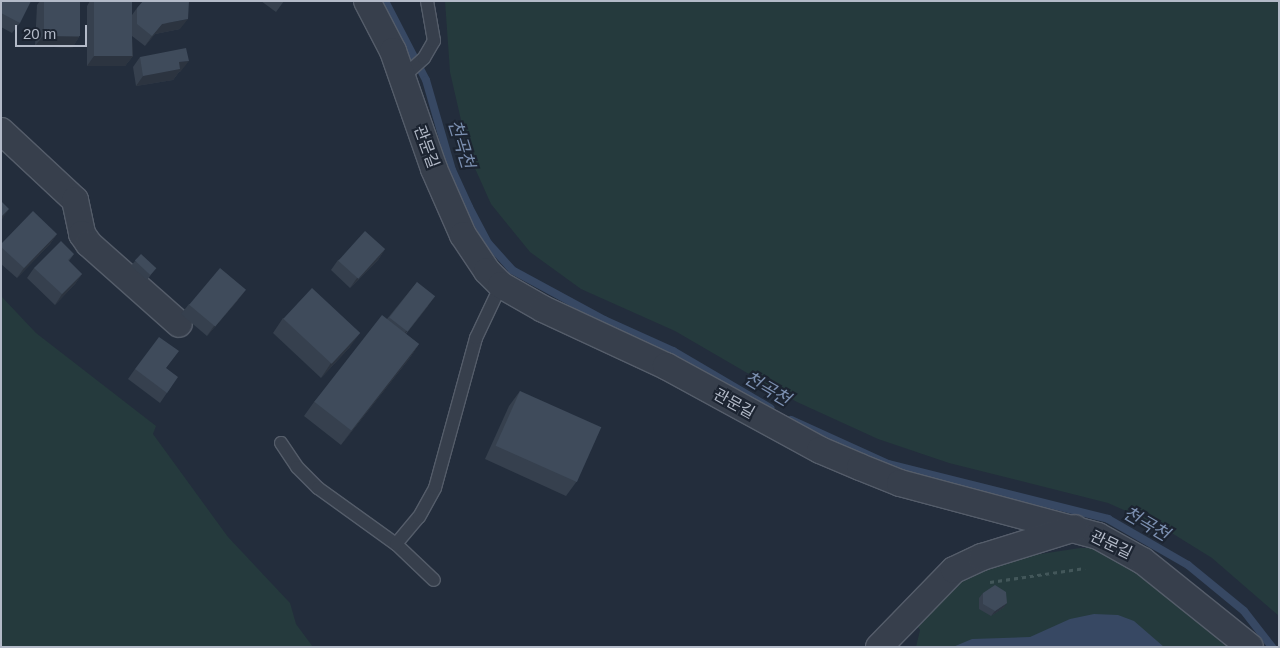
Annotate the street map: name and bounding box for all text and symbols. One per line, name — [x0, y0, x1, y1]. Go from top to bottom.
scale bar — [18, 15, 90, 47]
text: 20 m — [23, 25, 56, 42]
water label: 천곡천 — [443, 117, 479, 171]
street label: 관문길 — [409, 123, 443, 171]
water label: 천곡천 — [740, 367, 794, 411]
street label: 관문길 — [710, 385, 758, 423]
water label: 천곡천 — [1119, 502, 1173, 546]
street label: 관문길 — [1087, 527, 1135, 563]

